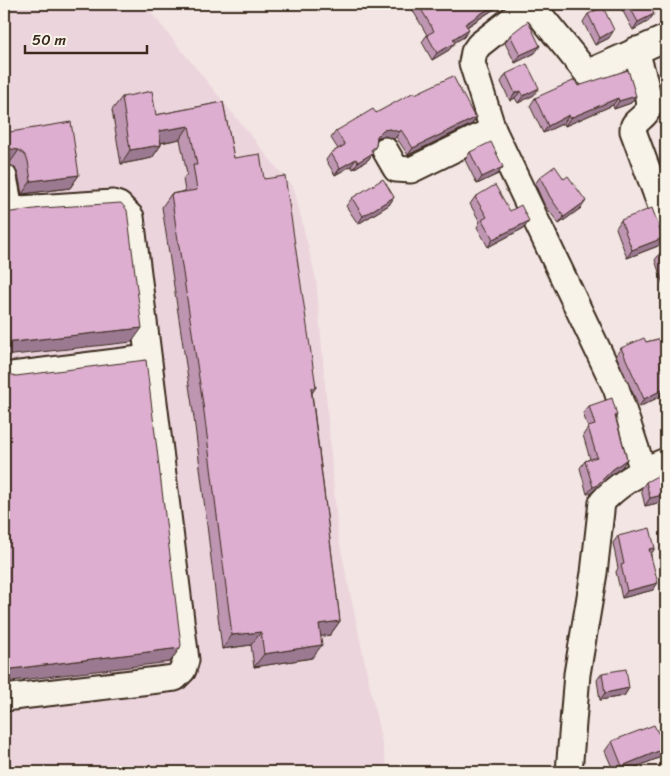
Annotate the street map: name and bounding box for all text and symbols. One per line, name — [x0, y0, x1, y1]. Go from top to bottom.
scale bar — [25, 22, 148, 54]
text: 50 m — [32, 27, 67, 53]

